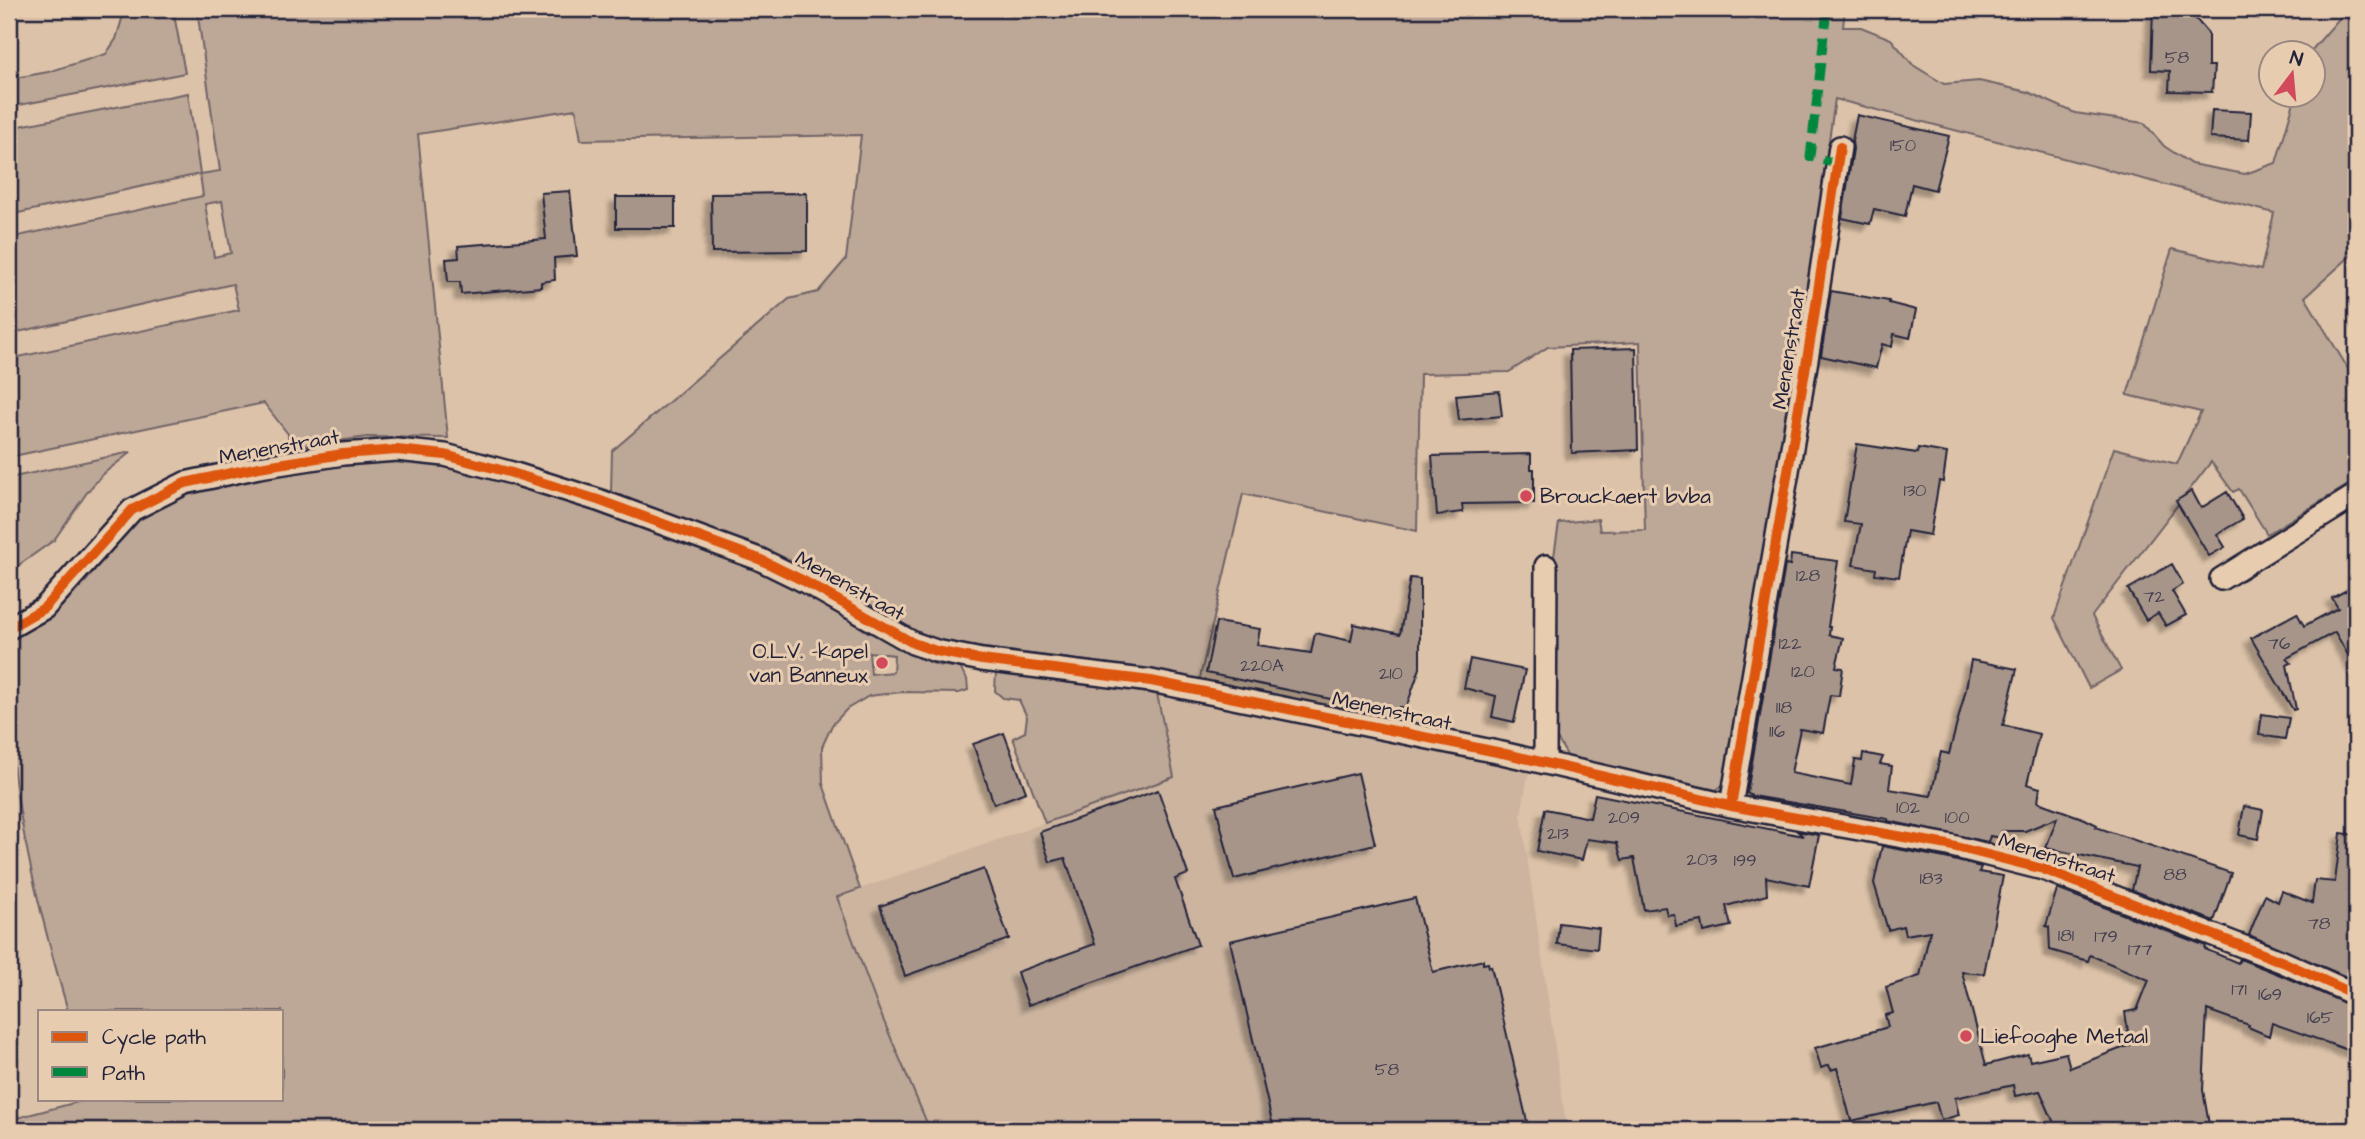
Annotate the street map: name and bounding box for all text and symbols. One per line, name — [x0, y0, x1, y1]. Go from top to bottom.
north arrow — [2256, 38, 2326, 108]
text: N — [2287, 44, 2306, 74]
house number: 58 — [2165, 45, 2190, 70]
house number: 150 — [1890, 133, 1916, 158]
street label: Menenstraat — [1765, 286, 1813, 411]
street label: Menenstraat — [217, 422, 342, 472]
house number: 130 — [1904, 478, 1926, 503]
place label: Brouckaert bvba — [1540, 482, 1711, 511]
marker: Brouckaert bvba — [1518, 488, 1534, 504]
street label: Menenstraat — [790, 544, 911, 628]
house number: 128 — [1796, 563, 1820, 588]
house number: 72 — [2143, 584, 2165, 609]
house number: 122 — [1779, 631, 1802, 656]
house number: 76 — [2268, 631, 2290, 656]
place label: O.L.V. -kapel van Banneux — [749, 637, 868, 690]
house number: 220A — [1240, 653, 1284, 678]
marker: O.L.V. -kapel van Banneux — [874, 655, 890, 671]
house number: 120 — [1791, 659, 1815, 684]
house number: 210 — [1379, 661, 1403, 686]
street label: Menenstraat — [1330, 684, 1455, 738]
house number: 118 — [1776, 695, 1792, 720]
house number: 116 — [1769, 719, 1785, 744]
house number: 102 — [1896, 795, 1921, 820]
house number: 209 — [1608, 805, 1640, 830]
house number: 100 — [1944, 805, 1970, 830]
house number: 213 — [1547, 821, 1569, 846]
street label: Menenstraat — [1995, 825, 2120, 891]
house number: 203 — [1687, 847, 1717, 872]
house number: 199 — [1734, 848, 1756, 873]
house number: 88 — [2163, 862, 2187, 887]
house number: 183 — [1919, 866, 1943, 891]
house number: 78 — [2308, 911, 2331, 936]
house number: 181 — [2058, 923, 2074, 948]
house number: 179 — [2094, 924, 2118, 949]
house number: 177 — [2128, 937, 2152, 962]
house number: 171 — [2231, 977, 2247, 1002]
house number: 169 — [2258, 982, 2282, 1007]
house number: 165 — [2307, 1005, 2333, 1030]
legend — [38, 1010, 284, 1100]
place label: Liefooghe Metaal — [1980, 1022, 2148, 1053]
text: Cycle path — [102, 1023, 207, 1054]
marker: Liefooghe Metaal — [1958, 1028, 1974, 1044]
house number: 58 — [1375, 1057, 1400, 1082]
text: Path — [102, 1059, 146, 1088]

